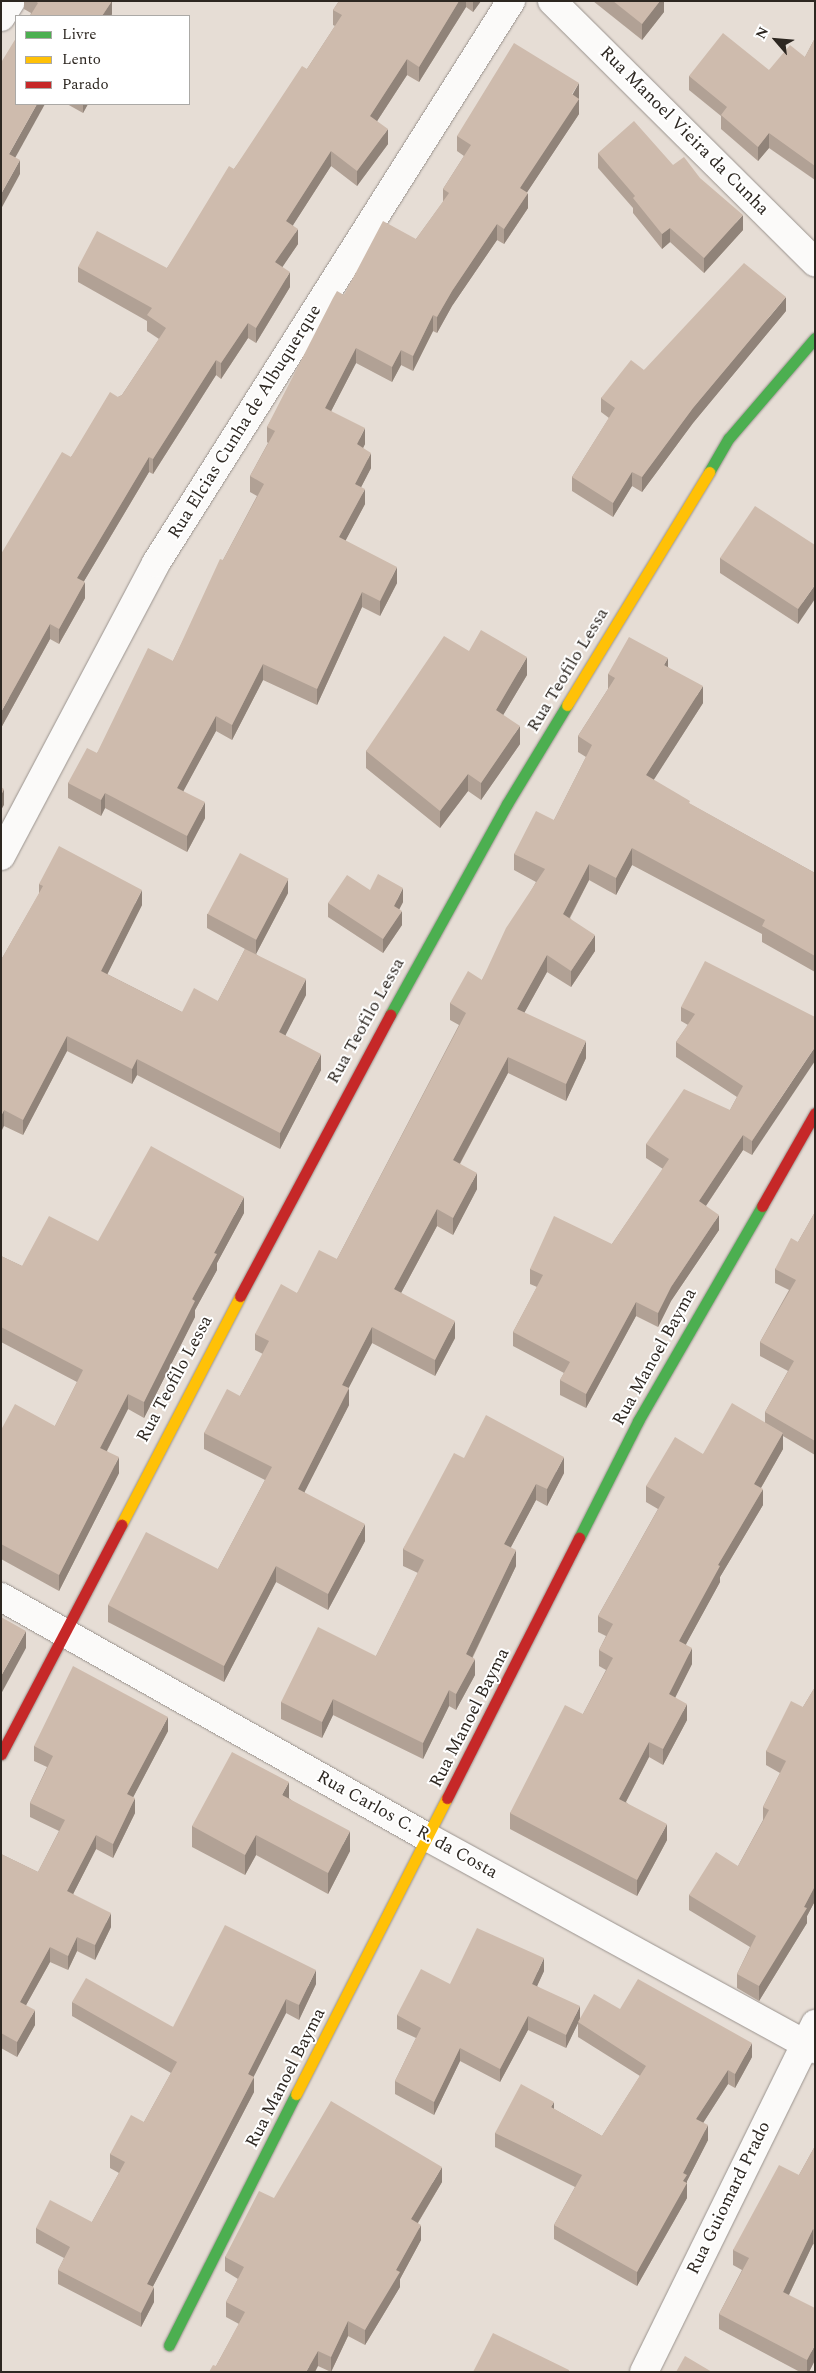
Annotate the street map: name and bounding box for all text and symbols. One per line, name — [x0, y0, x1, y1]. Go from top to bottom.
legend — [15, 15, 190, 105]
north arrow — [751, 15, 801, 65]
text: Livre — [62, 23, 97, 46]
text: N — [750, 23, 774, 43]
street label: Rua Manoel Vieira da Cunha — [595, 42, 773, 220]
text: Lento — [62, 48, 101, 71]
text: Parado — [62, 73, 109, 96]
street label: Rua Elcias Cunha de Albuquerque — [164, 301, 326, 543]
street label: Rua Teofilo Lessa — [523, 604, 613, 736]
street label: Rua Teofilo Lessa — [322, 954, 410, 1088]
street label: Rua Manoel Bayma — [608, 1285, 702, 1429]
street label: Rua Teofilo Lessa — [132, 1312, 218, 1446]
street label: Rua Manoel Bayma — [426, 1645, 514, 1791]
street label: Rua Carlos C. R. da Costa — [313, 1766, 501, 1884]
street label: Rua Manoel Bayma — [242, 2005, 330, 2151]
street label: Rua Guiomard Prado — [683, 2118, 775, 2278]

